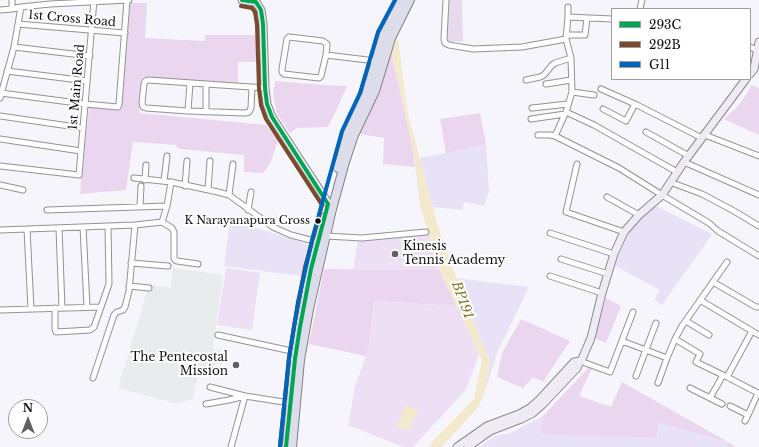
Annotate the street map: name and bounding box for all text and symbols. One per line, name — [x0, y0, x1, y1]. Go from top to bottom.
street label: 1st Cross Road — [27, 8, 117, 30]
legend — [611, 8, 751, 80]
text: 293C — [649, 17, 681, 32]
text: 292B — [649, 37, 681, 52]
street label: 1st Main Road — [66, 43, 88, 131]
text: G11 — [649, 57, 670, 72]
place label: K Narayanapura Cross — [184, 214, 310, 228]
marker: K Narayanapura Cross — [313, 216, 323, 226]
place label: Kinesis Tennis Academy — [403, 240, 505, 268]
marker: Kinesis Tennis Academy — [390, 249, 400, 259]
water label: BP191 — [448, 279, 476, 321]
place label: The Pentecostal Mission — [131, 351, 228, 379]
marker: The Pentecostal Mission — [231, 360, 241, 370]
north arrow — [8, 399, 48, 439]
text: N — [23, 401, 33, 415]

